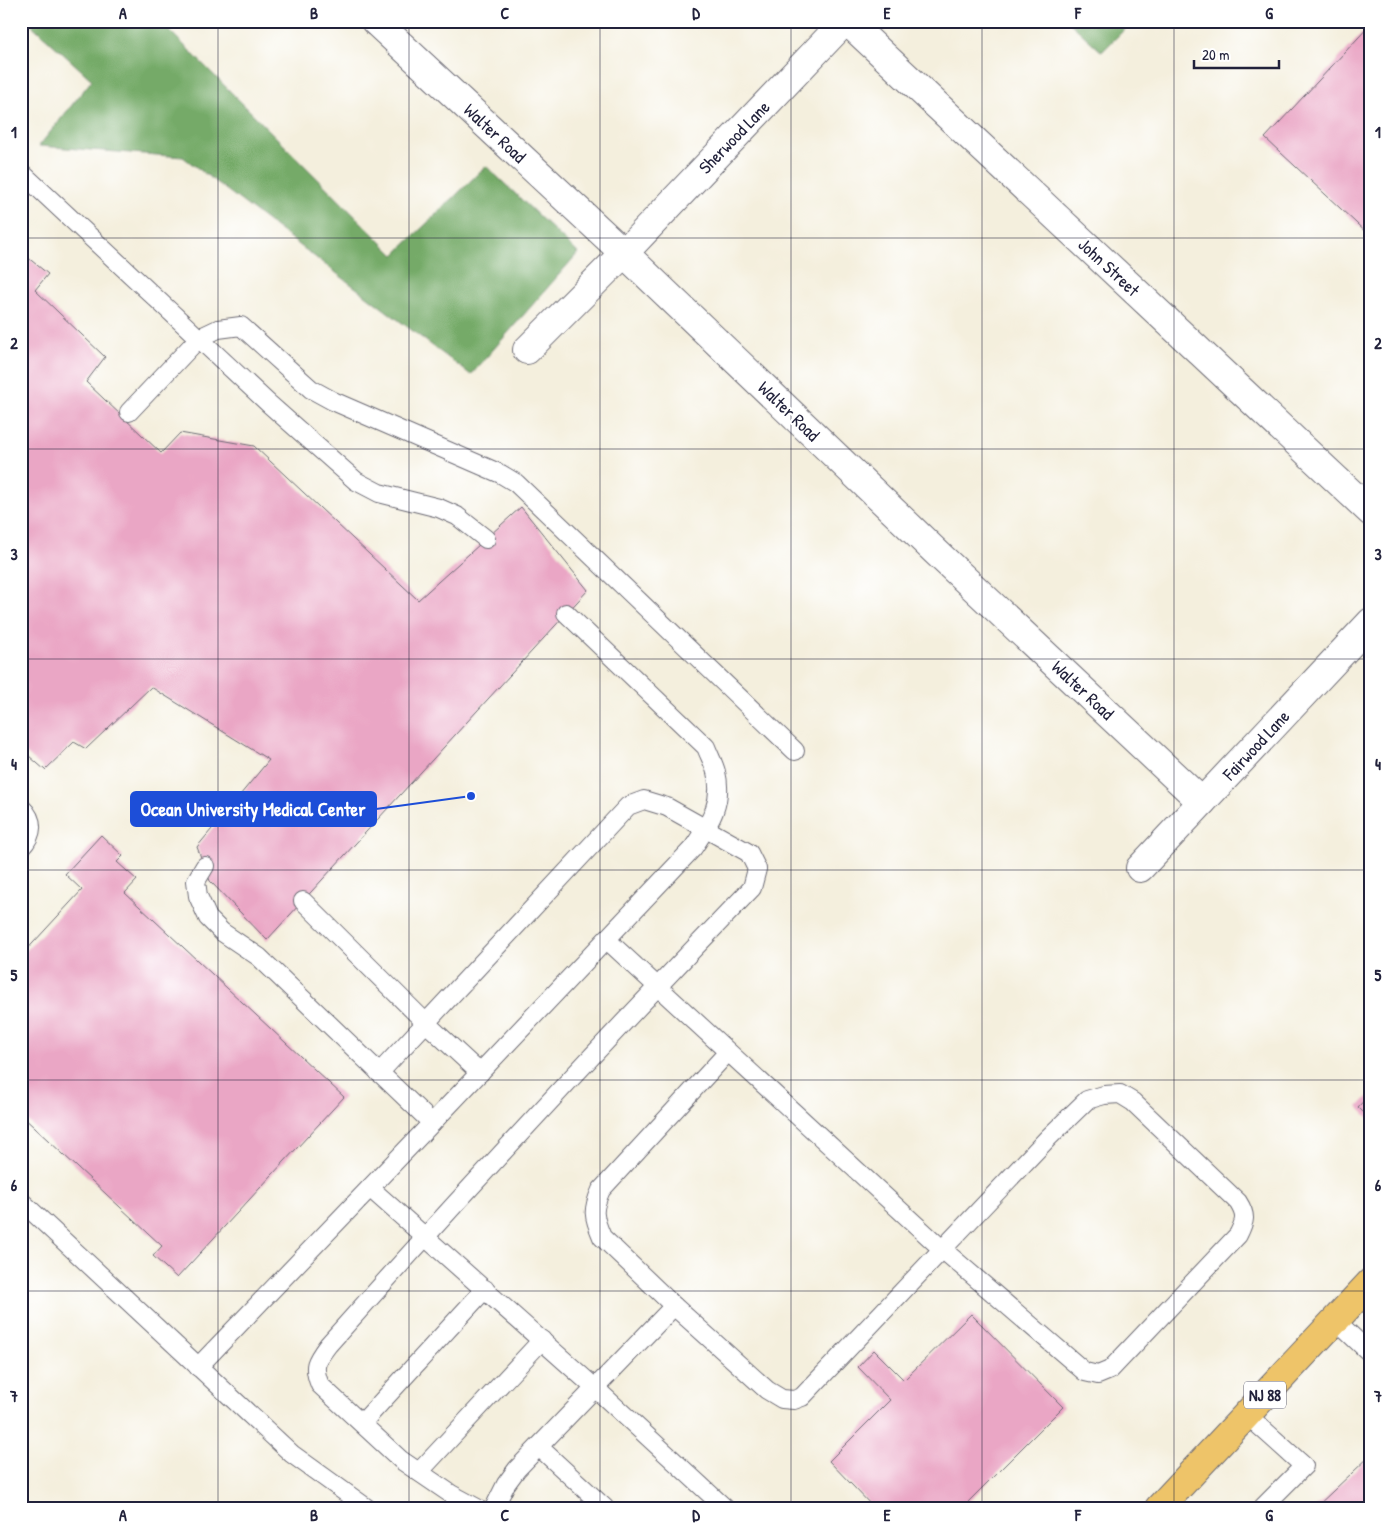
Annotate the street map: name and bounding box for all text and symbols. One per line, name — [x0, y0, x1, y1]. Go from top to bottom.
text: A — [119, 2, 127, 24]
text: B — [310, 2, 318, 24]
text: C — [501, 2, 510, 24]
text: D — [692, 2, 700, 24]
text: E — [883, 2, 891, 24]
text: F — [1074, 2, 1082, 24]
text: G — [1265, 2, 1273, 24]
scale bar — [1194, 38, 1280, 70]
text: 20 m — [1202, 44, 1229, 65]
street label: Sherwood Lane — [693, 95, 775, 179]
street label: Walter Road — [458, 98, 532, 168]
text: 1 — [11, 121, 17, 143]
text: 1 — [1375, 121, 1381, 143]
street label: John Street — [1073, 232, 1146, 302]
text: 2 — [10, 332, 18, 354]
text: 2 — [1374, 332, 1382, 354]
street label: Walter Road — [753, 375, 825, 447]
text: 3 — [10, 543, 18, 565]
text: 3 — [1374, 543, 1382, 565]
street label: Walter Road — [1046, 655, 1120, 725]
street label: Fairwood Lane — [1216, 704, 1295, 786]
text: 4 — [11, 753, 17, 775]
text: 4 — [1375, 753, 1381, 775]
callout: Ocean University Medical Center — [131, 792, 376, 826]
text: Ocean University Medical Center — [141, 796, 366, 823]
text: 5 — [11, 964, 18, 986]
text: 5 — [1375, 964, 1382, 986]
text: 6 — [11, 1174, 18, 1196]
text: 6 — [1375, 1174, 1382, 1196]
road number: NJ 88 — [1244, 1382, 1286, 1408]
text: 7 — [9, 1385, 18, 1407]
text: 7 — [1373, 1385, 1382, 1407]
text: A — [119, 1504, 127, 1526]
text: B — [310, 1504, 318, 1526]
text: C — [501, 1504, 510, 1526]
text: D — [692, 1504, 700, 1526]
text: E — [883, 1504, 891, 1526]
text: F — [1074, 1504, 1082, 1526]
text: G — [1265, 1504, 1273, 1526]

